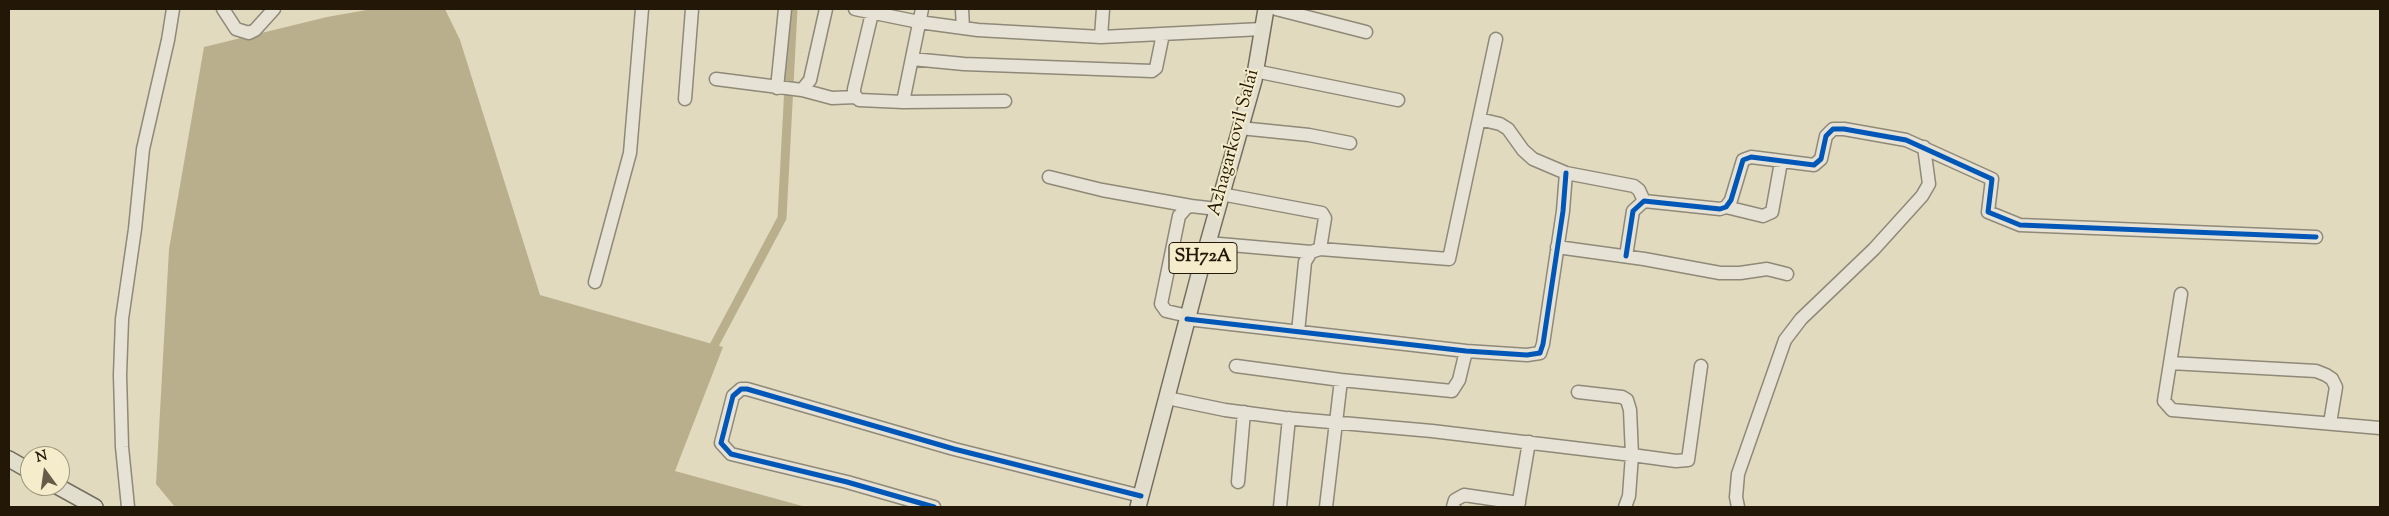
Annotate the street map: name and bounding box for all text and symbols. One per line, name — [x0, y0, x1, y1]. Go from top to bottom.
street label: Azhagarkovil Salai — [1204, 67, 1266, 219]
road number: SH72A — [1169, 242, 1237, 274]
north arrow — [20, 446, 70, 496]
text: N — [34, 446, 49, 468]

